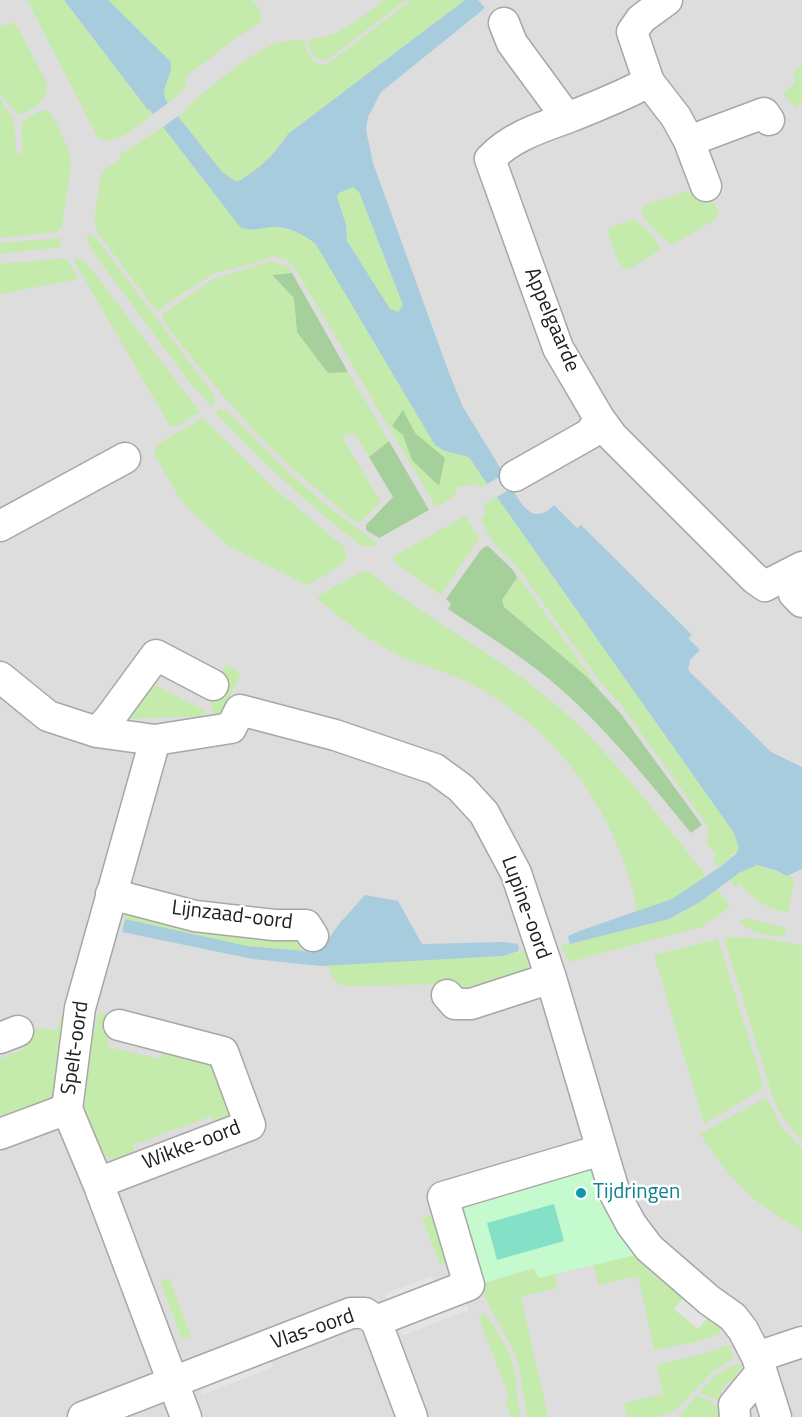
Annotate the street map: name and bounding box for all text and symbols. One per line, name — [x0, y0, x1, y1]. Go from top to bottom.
street label: Appelgaarde — [518, 264, 584, 376]
street label: Lupine-oord — [495, 853, 555, 963]
street label: Lijnzaad-oord — [170, 896, 294, 936]
street label: Spelt-oord — [57, 1000, 95, 1096]
street label: Wikke-oord — [139, 1116, 245, 1176]
place label: Tijdringen — [593, 1180, 680, 1206]
marker: Tijdringen — [574, 1186, 588, 1200]
street label: Vlas-oord — [268, 1304, 358, 1356]

